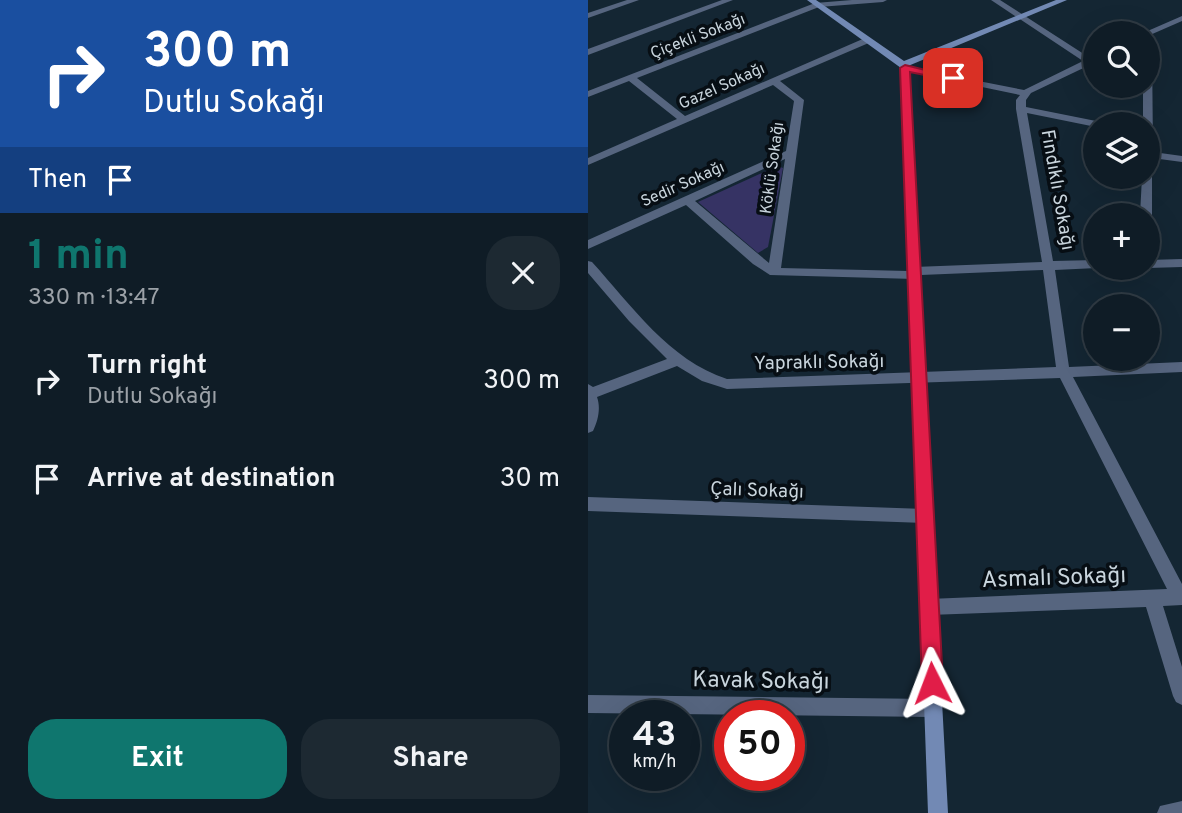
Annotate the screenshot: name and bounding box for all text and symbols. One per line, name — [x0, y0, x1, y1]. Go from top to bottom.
street label: Çiçekli Sokağı — [648, 10, 748, 64]
map controls — [1083, 21, 1160, 371]
button: search — [1083, 21, 1160, 98]
text: 300 m — [143, 23, 291, 85]
icon: right — [28, 28, 119, 119]
pin — [923, 48, 983, 108]
street label: Gazel Sokağı — [676, 59, 768, 115]
icon: arrive — [934, 59, 972, 97]
text: Dutlu Sokağı — [143, 84, 325, 124]
button: layers — [1083, 112, 1160, 189]
street label: Köklü Sokağı — [757, 121, 789, 215]
street label: Fındıklı Sokağı — [1035, 128, 1079, 252]
street label: Sedir Sokağı — [638, 158, 728, 212]
icon: arrive — [101, 161, 139, 199]
text: Then — [28, 164, 87, 197]
button: + — [1083, 203, 1160, 280]
text: 1 min — [28, 231, 129, 284]
button: close — [486, 236, 560, 310]
text: 330 m · 13:47 — [28, 284, 160, 313]
button: − — [1083, 294, 1160, 371]
text: Turn right — [87, 350, 207, 383]
street label: Yapraklı Sokağı — [754, 350, 884, 376]
icon: right — [28, 362, 66, 400]
text: 300 m — [483, 365, 560, 398]
text: Dutlu Sokağı — [87, 383, 217, 412]
icon: arrive — [28, 460, 66, 498]
text: Arrive at destination — [87, 463, 335, 496]
text: 30 m — [500, 463, 560, 496]
street label: Çalı Sokağı — [710, 477, 804, 505]
street label: Asmalı Sokağı — [981, 562, 1127, 596]
position arrow — [895, 646, 969, 720]
street label: Kavak Sokağı — [692, 666, 830, 698]
speed limit sign: 50 — [714, 700, 805, 791]
text: 43 — [633, 714, 676, 758]
button: Exit — [28, 719, 287, 799]
button: Share — [301, 719, 560, 799]
text: km/h — [633, 751, 676, 774]

